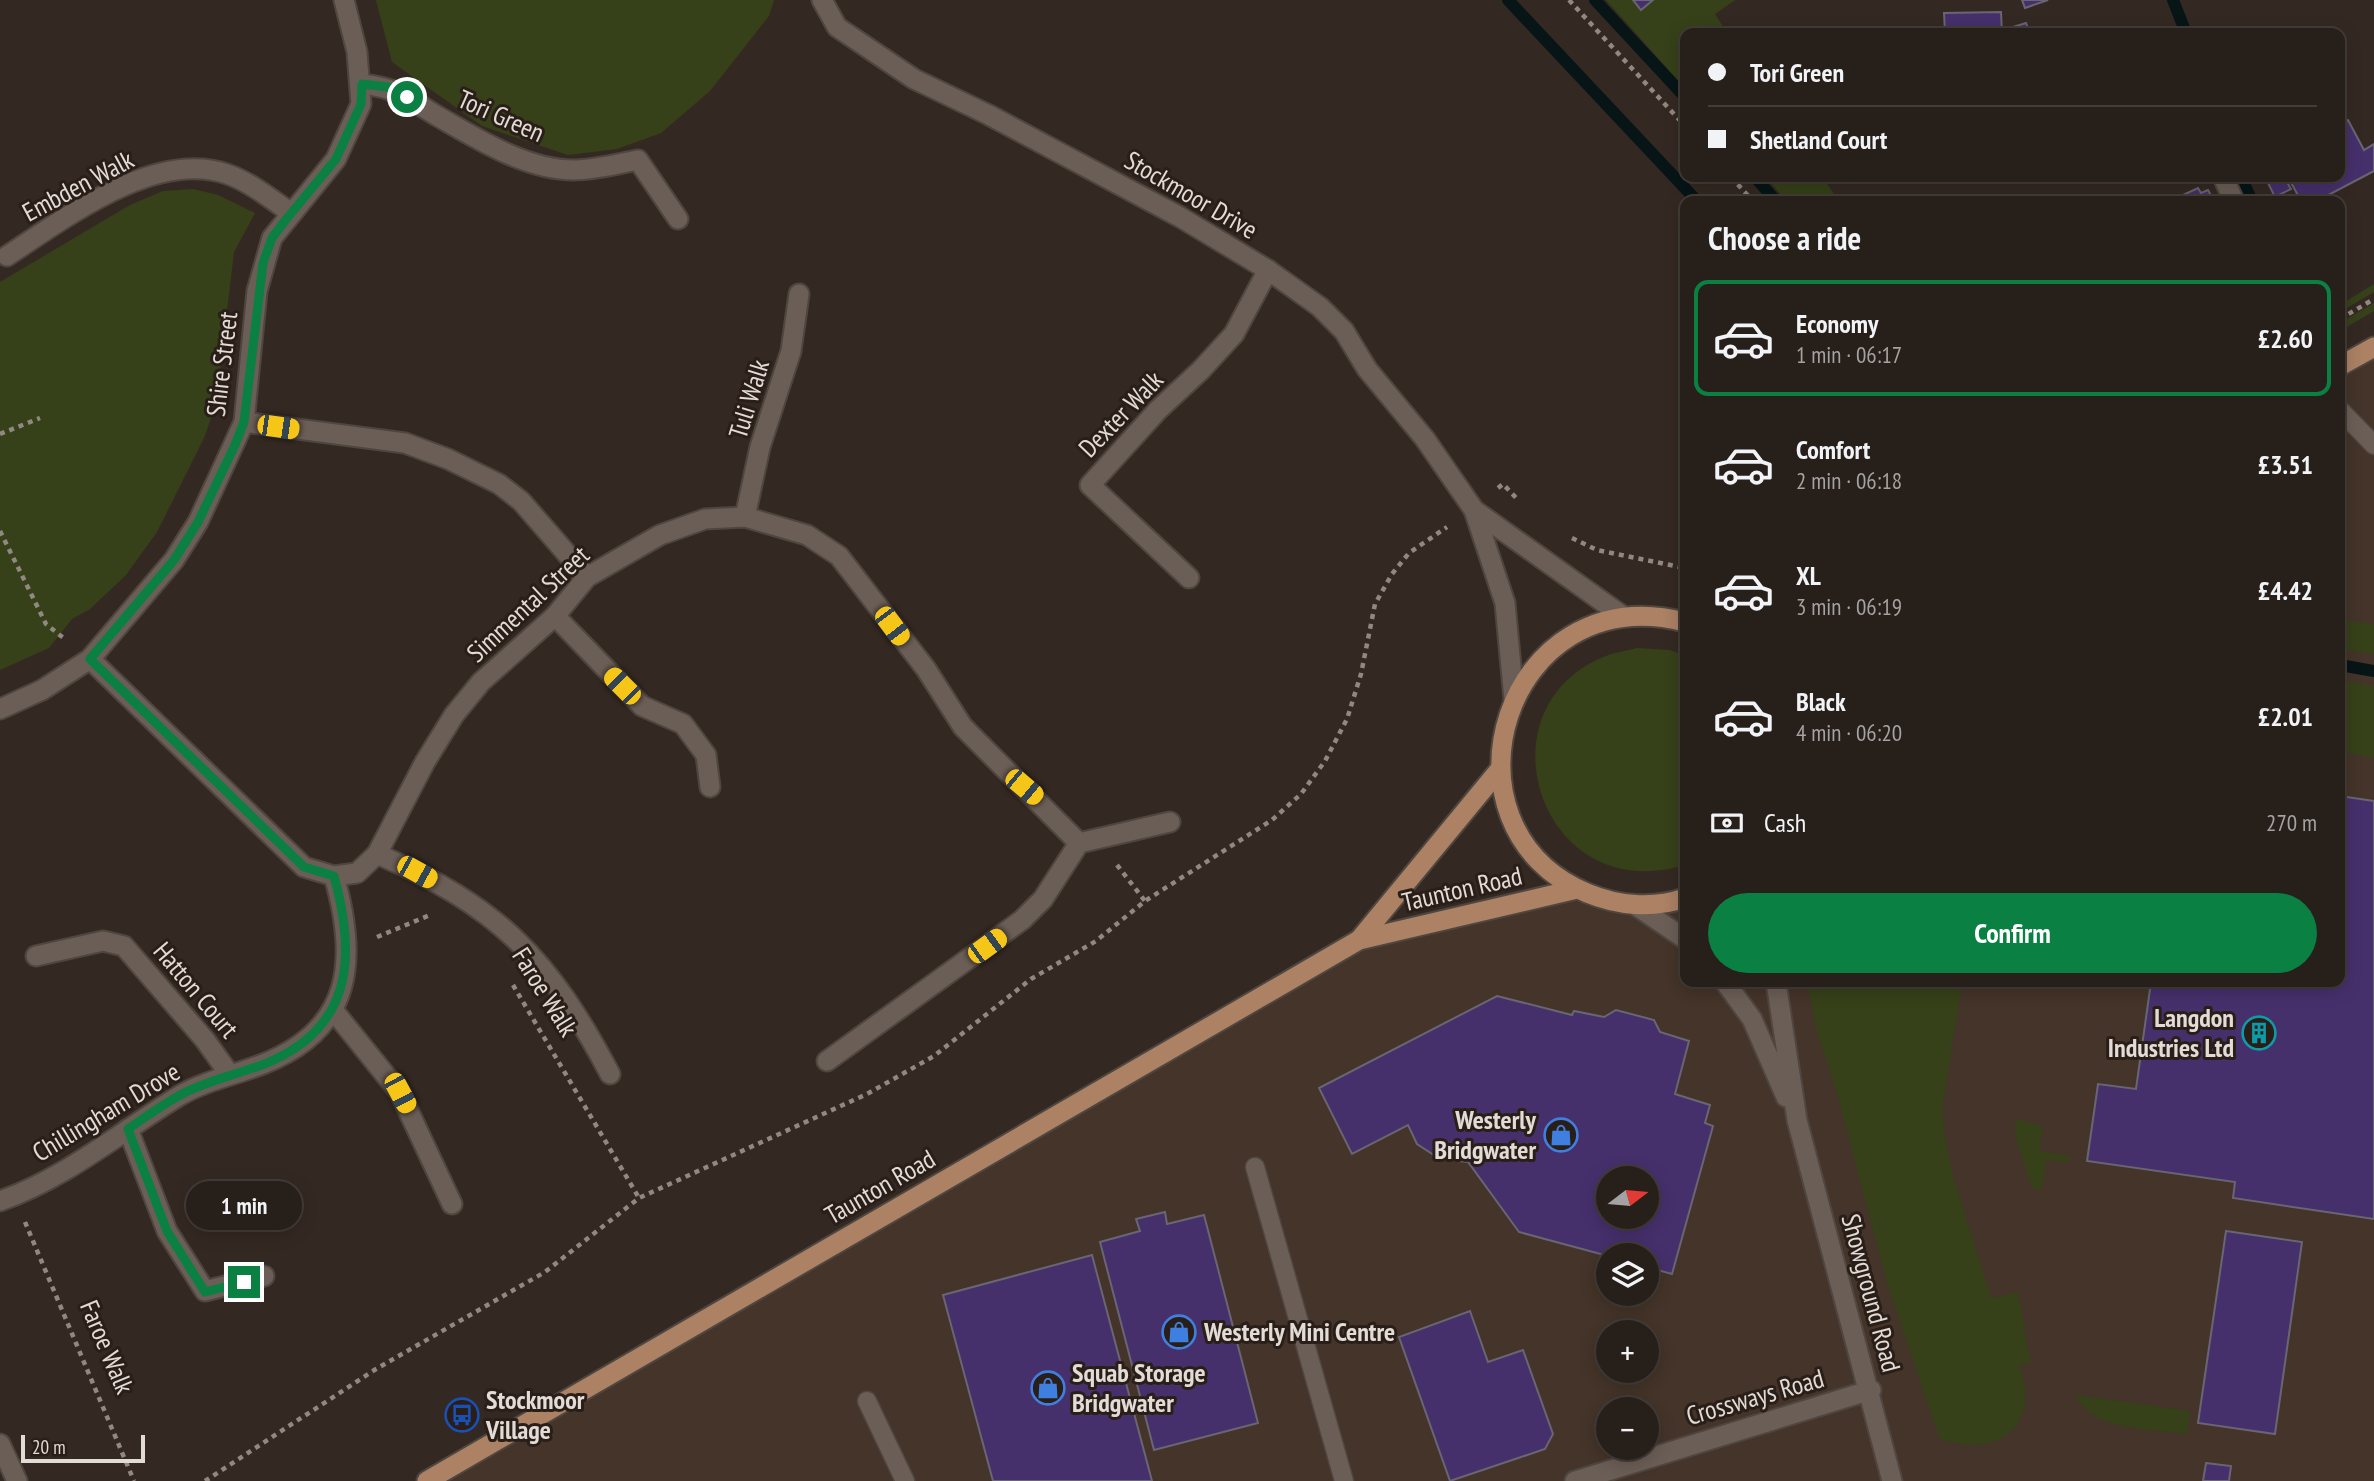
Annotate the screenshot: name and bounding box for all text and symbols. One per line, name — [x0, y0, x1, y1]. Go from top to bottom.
text: Tori Green — [1750, 56, 1844, 89]
route start — [391, 81, 423, 113]
street label: Tori Green — [453, 82, 550, 149]
text: Shetland Court — [1750, 123, 1887, 156]
street label: Embden Walk — [17, 143, 139, 229]
street label: Stockmoor Drive — [1119, 143, 1264, 246]
text: Choose a ride — [1708, 217, 1861, 259]
icon: car — [1712, 307, 1775, 370]
text: Economy — [1796, 307, 1878, 340]
street label: Shire Street — [199, 310, 244, 418]
text: £2.60 — [2258, 322, 2313, 355]
text: 1 min · 06:17 — [1796, 340, 1902, 369]
street label: Tuli Walk — [721, 355, 776, 442]
street label: Dexter Walk — [1071, 363, 1170, 464]
car — [256, 414, 301, 440]
icon: car — [1712, 433, 1775, 496]
text: Comfort — [1796, 433, 1870, 466]
text: £3.51 — [2258, 448, 2313, 481]
text: 2 min · 06:18 — [1796, 466, 1902, 495]
street label: Simmental Street — [459, 538, 596, 669]
icon: car — [1712, 559, 1775, 622]
text: XL — [1796, 559, 1821, 592]
text: £4.42 — [2258, 574, 2313, 607]
text: 3 min · 06:19 — [1796, 592, 1902, 621]
car — [871, 603, 914, 649]
car — [600, 664, 645, 708]
icon: car — [1712, 685, 1775, 748]
text: Black — [1796, 685, 1846, 718]
text: £2.01 — [2258, 700, 2313, 733]
text: 4 min · 06:20 — [1796, 718, 1902, 747]
car — [1002, 765, 1047, 809]
icon: cash — [1708, 804, 1746, 842]
text: Cash — [1764, 806, 1806, 839]
text: 270 m — [2266, 808, 2317, 837]
car — [394, 853, 441, 891]
street label: Taunton Road — [1399, 859, 1525, 918]
button: Confirm — [1708, 893, 2317, 973]
car — [964, 925, 1011, 967]
street label: Hatton Court — [147, 935, 246, 1044]
street label: Faroe Walk — [505, 941, 586, 1042]
place label: Langdon Industries Ltd — [2108, 1001, 2234, 1064]
building icon: Langdon Industries Ltd — [2240, 1014, 2278, 1052]
street label: Chillingham Drove — [26, 1055, 185, 1169]
car — [381, 1070, 420, 1116]
place label: Westerly Bridgwater — [1434, 1103, 1537, 1166]
shop icon: Westerly Bridgwater — [1542, 1116, 1580, 1154]
street label: Taunton Road — [819, 1142, 941, 1231]
north arrow — [1596, 1166, 1659, 1228]
map controls — [1596, 1166, 1659, 1460]
callout: 1 min — [186, 1180, 302, 1230]
text: 1 min — [221, 1191, 267, 1220]
street label: Showground Road — [1835, 1210, 1908, 1375]
button: layers — [1596, 1243, 1659, 1306]
route end — [228, 1266, 260, 1298]
street label: Faroe Walk — [73, 1295, 142, 1399]
shop icon: Westerly Mini Centre — [1160, 1313, 1198, 1351]
place label: Westerly Mini Centre — [1203, 1315, 1395, 1348]
button: + — [1596, 1320, 1659, 1383]
place label: Squab Storage Bridgwater — [1072, 1356, 1206, 1419]
street label: Crossways Road — [1682, 1361, 1828, 1432]
shop icon: Squab Storage Bridgwater — [1029, 1369, 1067, 1407]
place label: Stockmoor Village — [485, 1383, 585, 1446]
bus stop icon: Stockmoor Village — [443, 1396, 481, 1434]
button: − — [1596, 1397, 1659, 1460]
scale bar — [21, 1432, 145, 1464]
text: 20 m — [32, 1435, 66, 1459]

